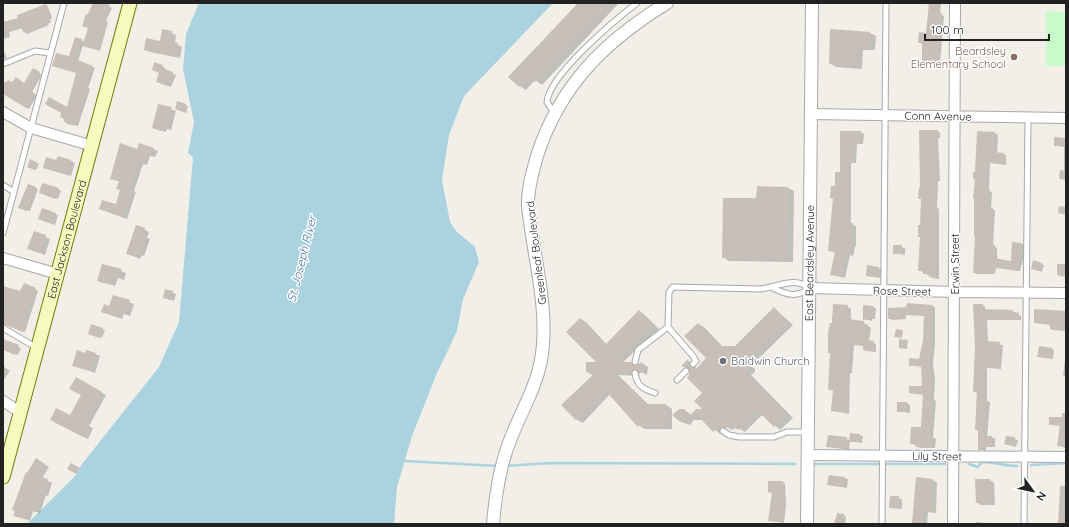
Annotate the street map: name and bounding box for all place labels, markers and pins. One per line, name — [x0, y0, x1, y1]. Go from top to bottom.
place label: Beardsley Elementary School — [911, 44, 1006, 71]
marker: Beardsley Elementary School — [1009, 52, 1019, 62]
place label: Baldwin Church — [731, 354, 810, 368]
marker: Baldwin Church — [718, 356, 728, 366]

